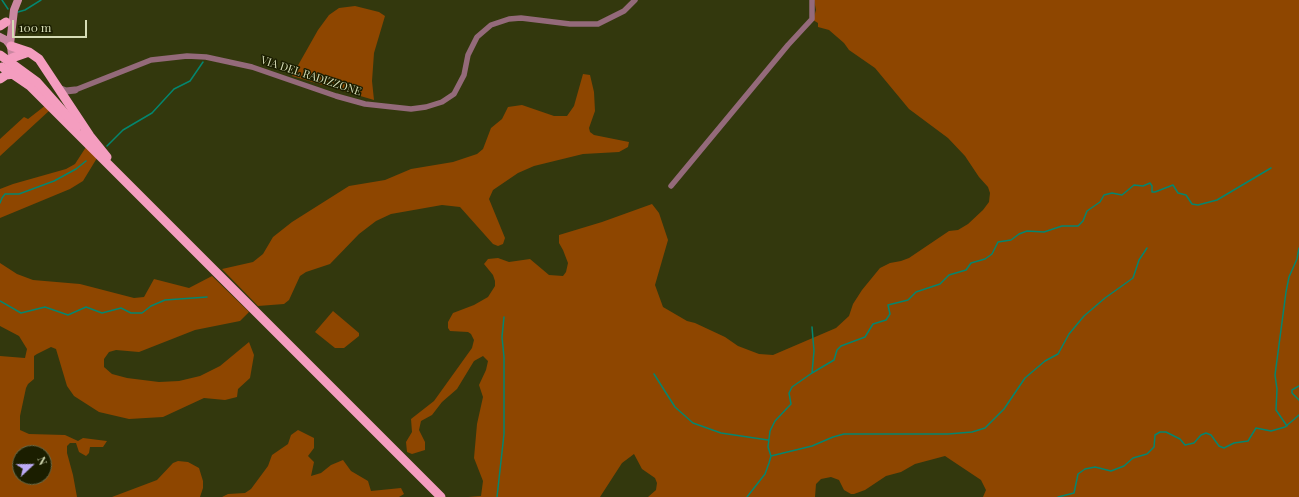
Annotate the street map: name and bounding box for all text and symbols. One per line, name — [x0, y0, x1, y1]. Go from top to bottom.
scale bar — [14, 12, 89, 38]
text: 100 m — [19, 19, 51, 35]
street label: VIA DEL RADIZZONE — [259, 53, 363, 99]
north arrow — [12, 445, 52, 485]
text: N — [34, 454, 51, 467]

